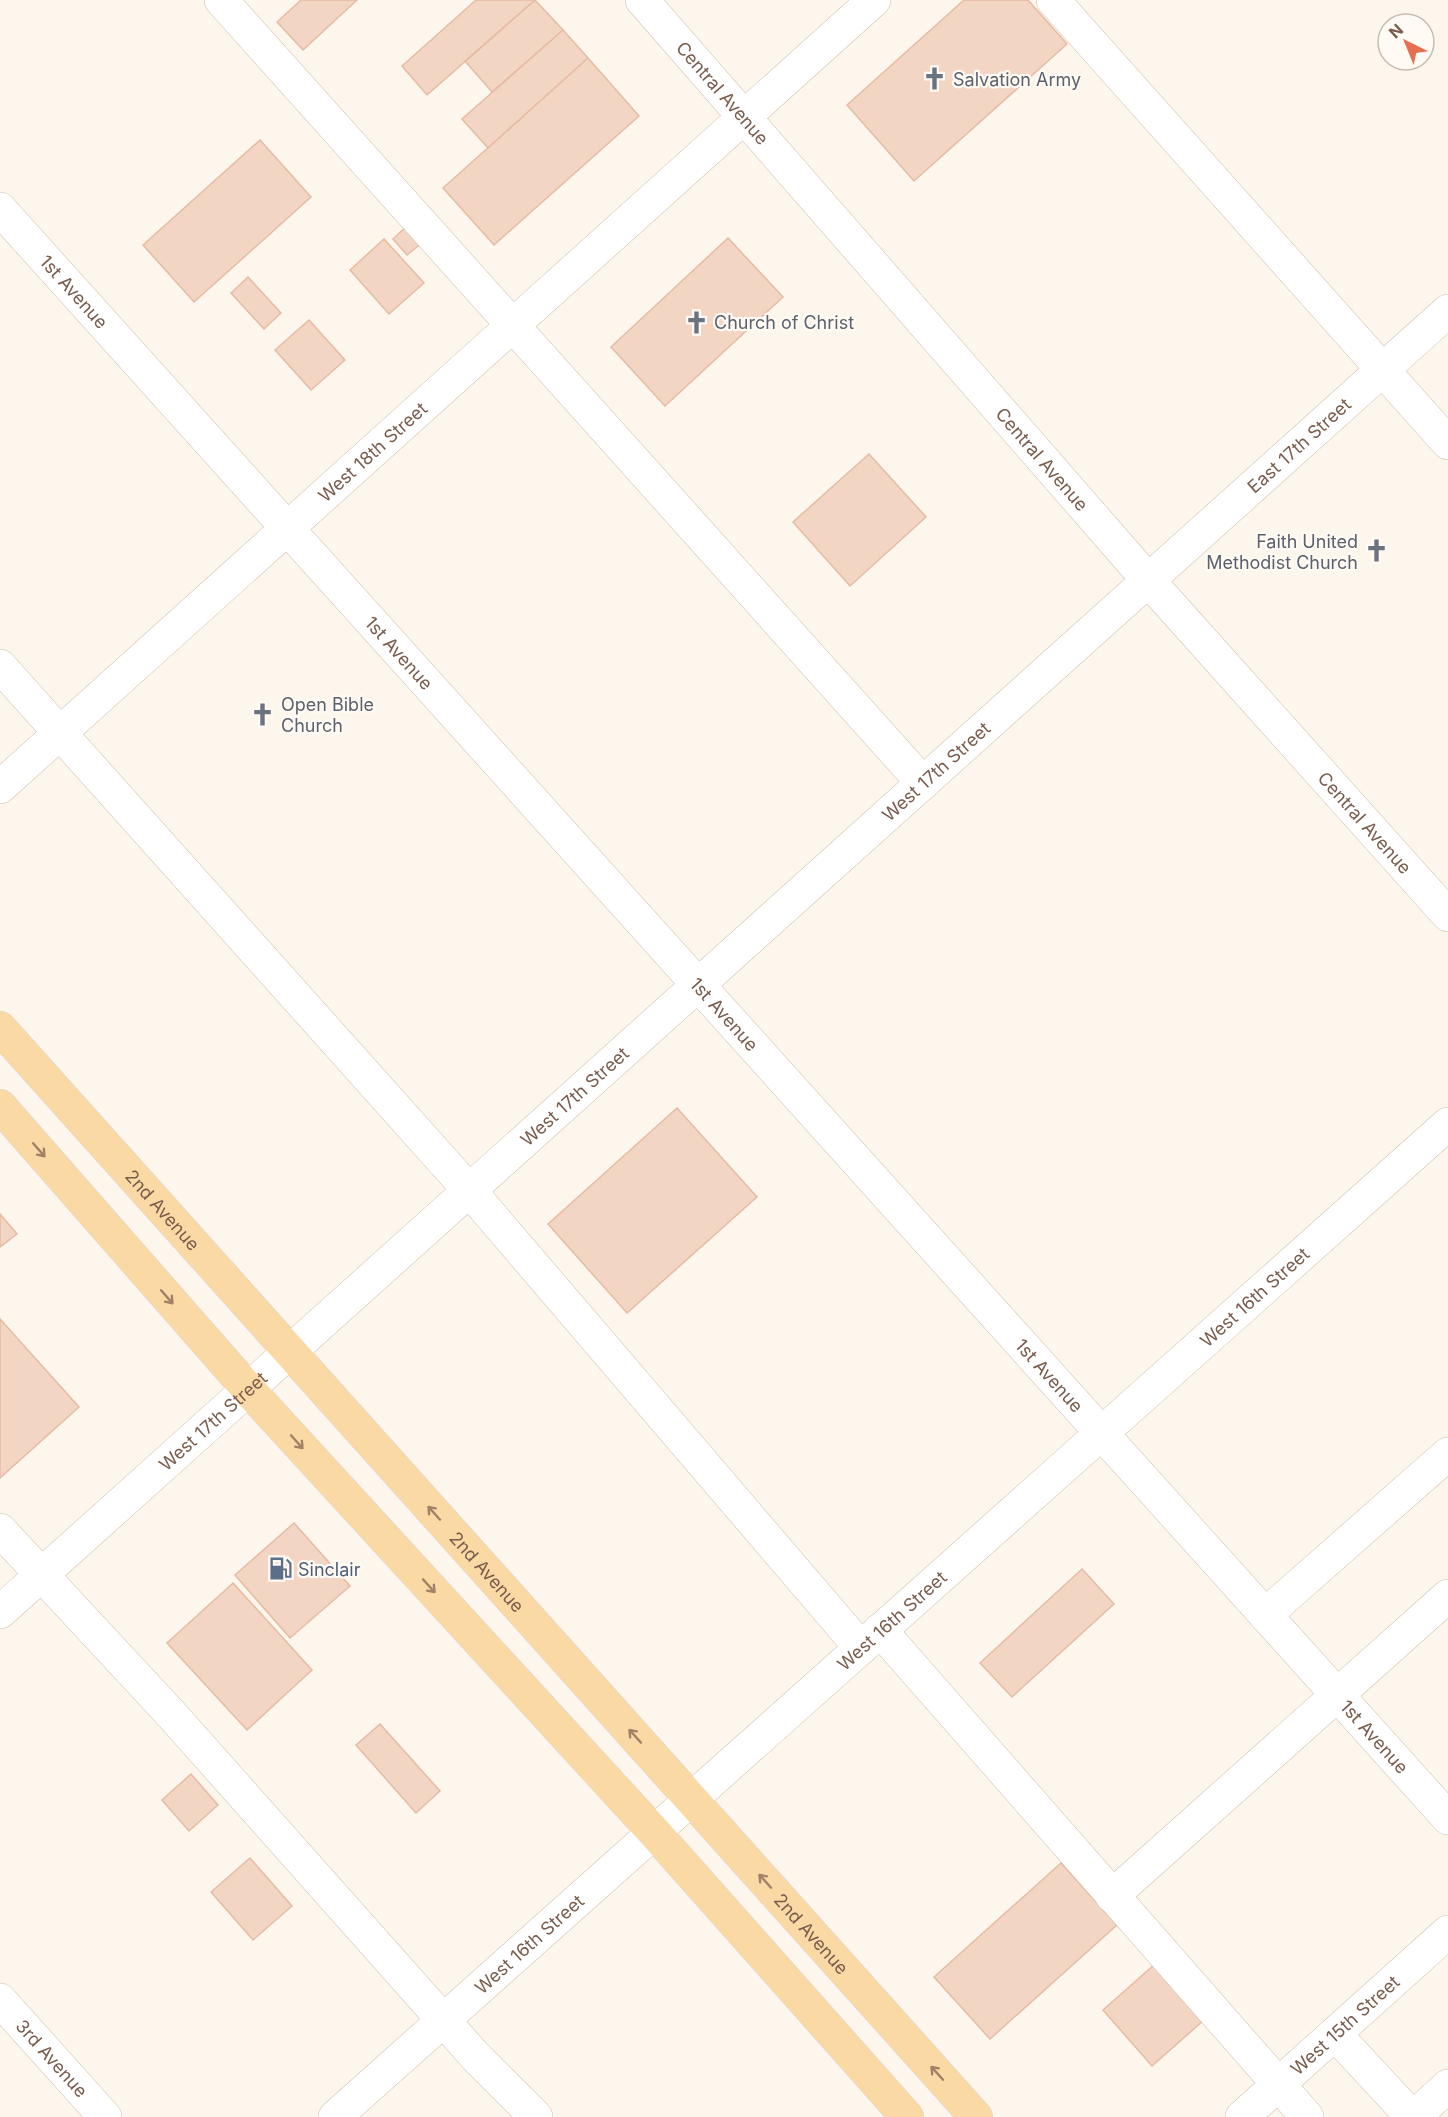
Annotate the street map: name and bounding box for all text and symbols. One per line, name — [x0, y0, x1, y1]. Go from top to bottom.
north arrow — [1376, 12, 1436, 72]
text: N — [1384, 20, 1407, 43]
street label: Central Avenue — [672, 37, 773, 148]
church icon: Salvation Army — [922, 66, 948, 92]
place label: Salvation Army — [953, 69, 1081, 90]
street label: 1st Avenue — [36, 251, 113, 332]
church icon: Church of Christ — [683, 309, 709, 335]
place label: Church of Christ — [714, 312, 854, 333]
street label: East 17th Street — [1243, 393, 1355, 497]
street label: West 18th Street — [314, 397, 431, 506]
street label: Central Avenue — [992, 403, 1093, 515]
place label: Faith United Methodist Church — [1206, 531, 1358, 573]
church icon: Faith United Methodist Church — [1363, 538, 1389, 564]
street label: 1st Avenue — [361, 612, 438, 694]
place label: Open Bible Church — [281, 694, 374, 736]
church icon: Open Bible Church — [250, 701, 276, 727]
street label: West 17th Street — [878, 717, 994, 825]
street label: Central Avenue — [1314, 767, 1416, 878]
street label: 1st Avenue — [686, 973, 763, 1055]
street label: West 17th Street — [516, 1042, 633, 1150]
one-way arrow — [32, 1142, 46, 1157]
street label: 2nd Avenue — [121, 1165, 204, 1254]
street label: West 16th Street — [1196, 1243, 1313, 1351]
one-way arrow — [160, 1288, 174, 1304]
street label: 1st Avenue — [1011, 1334, 1088, 1416]
street label: West 17th Street — [154, 1367, 271, 1475]
one-way arrow — [290, 1434, 304, 1449]
one-way arrow — [427, 1505, 441, 1520]
street label: 2nd Avenue — [446, 1527, 529, 1616]
fuel station icon: Sinclair — [267, 1556, 293, 1582]
place label: Sinclair — [298, 1559, 361, 1580]
street label: West 16th Street — [833, 1566, 950, 1674]
one-way arrow — [422, 1578, 436, 1593]
street label: 1st Avenue — [1336, 1696, 1413, 1777]
one-way arrow — [628, 1729, 642, 1744]
one-way arrow — [758, 1874, 772, 1889]
street label: 2nd Avenue — [770, 1889, 853, 1978]
street label: West 16th Street — [470, 1890, 588, 1998]
street label: West 15th Street — [1286, 1971, 1403, 2079]
street label: 3rd Avenue — [12, 2015, 92, 2101]
one-way arrow — [930, 2066, 944, 2081]

